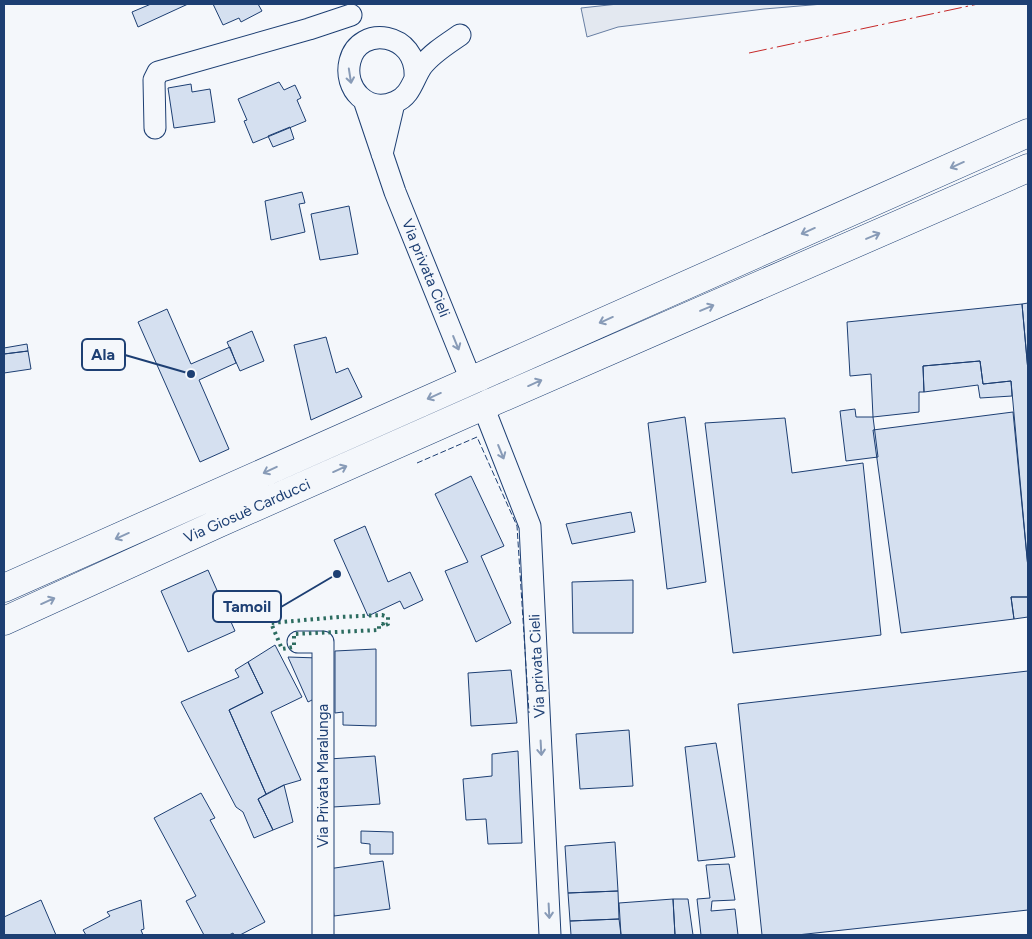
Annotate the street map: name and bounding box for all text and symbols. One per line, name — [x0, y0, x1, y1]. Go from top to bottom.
one-way arrow — [345, 68, 355, 84]
one-way arrow — [950, 160, 965, 170]
street label: Via privata Cieli — [398, 216, 454, 320]
one-way arrow — [801, 226, 816, 236]
one-way arrow — [865, 231, 880, 241]
one-way arrow — [699, 303, 714, 312]
one-way arrow — [599, 316, 614, 326]
one-way arrow — [452, 335, 461, 350]
callout: Ala — [82, 339, 125, 370]
text: Ala — [91, 345, 115, 364]
one-way arrow — [527, 378, 542, 388]
one-way arrow — [427, 392, 442, 402]
one-way arrow — [497, 444, 506, 459]
one-way arrow — [332, 464, 347, 474]
one-way arrow — [263, 465, 278, 475]
street label: Via Giosuè Carducci — [181, 475, 313, 547]
one-way arrow — [115, 531, 130, 541]
callout: Tamoil — [213, 591, 281, 622]
one-way arrow — [40, 596, 55, 606]
text: Tamoil — [223, 597, 271, 616]
street label: Via privata Cieli — [525, 614, 549, 718]
street label: Via Privata Maralunga — [314, 704, 332, 848]
one-way arrow — [537, 740, 546, 756]
one-way arrow — [544, 902, 554, 918]

